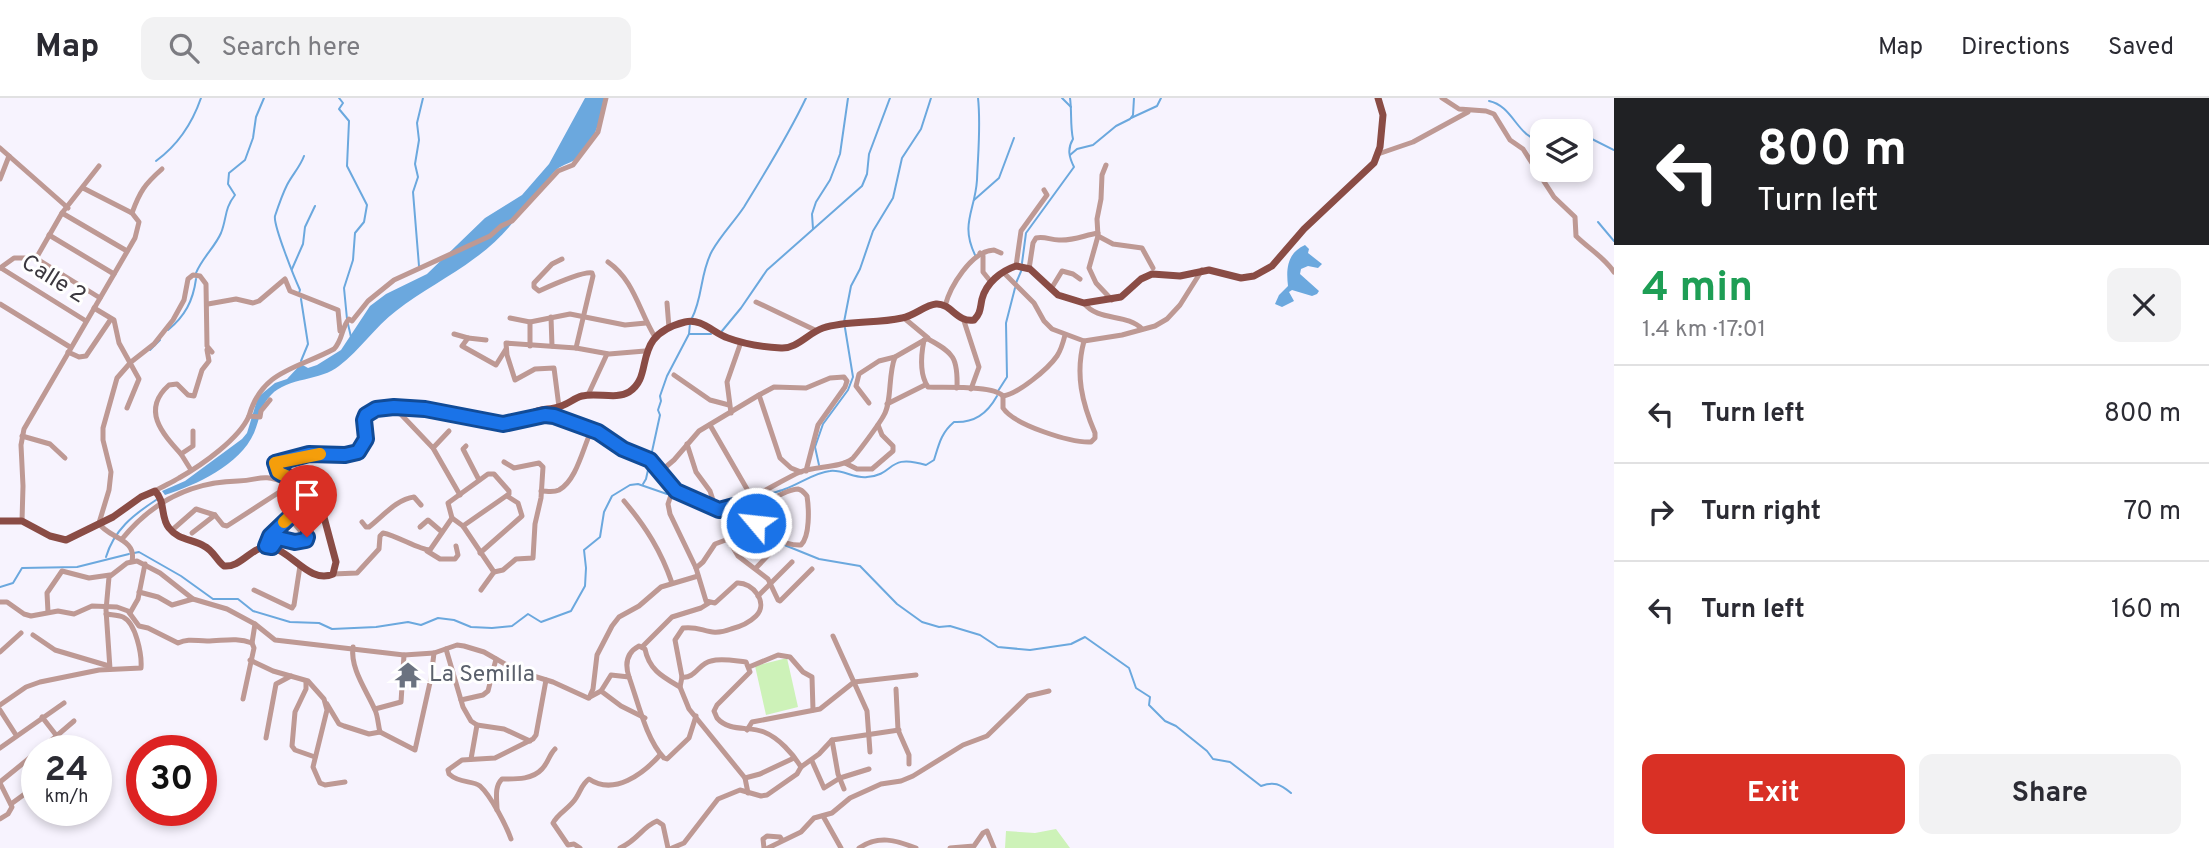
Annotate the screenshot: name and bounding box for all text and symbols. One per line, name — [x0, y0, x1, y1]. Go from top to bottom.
search box — [141, 17, 631, 80]
text: Map — [35, 27, 99, 69]
icon: search — [165, 29, 203, 67]
text: Search here — [221, 32, 360, 65]
text: Map — [1878, 33, 1923, 63]
text: Directions — [1961, 33, 2070, 63]
text: Saved — [2108, 33, 2174, 63]
map controls — [1530, 119, 1593, 182]
button: layers — [1530, 119, 1593, 182]
text: 800 m — [1757, 121, 1907, 183]
icon: left — [1642, 126, 1733, 217]
text: Turn left — [1757, 182, 1878, 222]
street label: Calle 2 — [15, 249, 91, 311]
text: 4 min — [1642, 263, 1753, 316]
button: close — [2107, 268, 2181, 342]
text: 1.4 km · 17:01 — [1642, 316, 1766, 345]
icon: left — [1642, 395, 1680, 433]
text: Turn left — [1701, 398, 1805, 431]
text: 800 m — [2104, 398, 2181, 431]
pin — [277, 465, 337, 537]
icon: arrive — [288, 476, 326, 514]
position arrow — [719, 486, 793, 560]
icon: right — [1642, 493, 1680, 531]
text: Turn right — [1701, 496, 1821, 529]
text: 70 m — [2123, 496, 2181, 529]
icon: left — [1642, 591, 1680, 629]
text: Turn left — [1701, 594, 1805, 627]
text: 160 m — [2111, 594, 2181, 627]
temple icon: La Semilla — [393, 660, 423, 690]
place label: La Semilla — [429, 661, 535, 690]
speed limit sign: 30 — [126, 735, 217, 826]
text: 24 — [45, 749, 88, 793]
button: Exit — [1642, 754, 1905, 834]
button: Share — [1919, 754, 2181, 834]
text: km/h — [45, 786, 88, 809]

